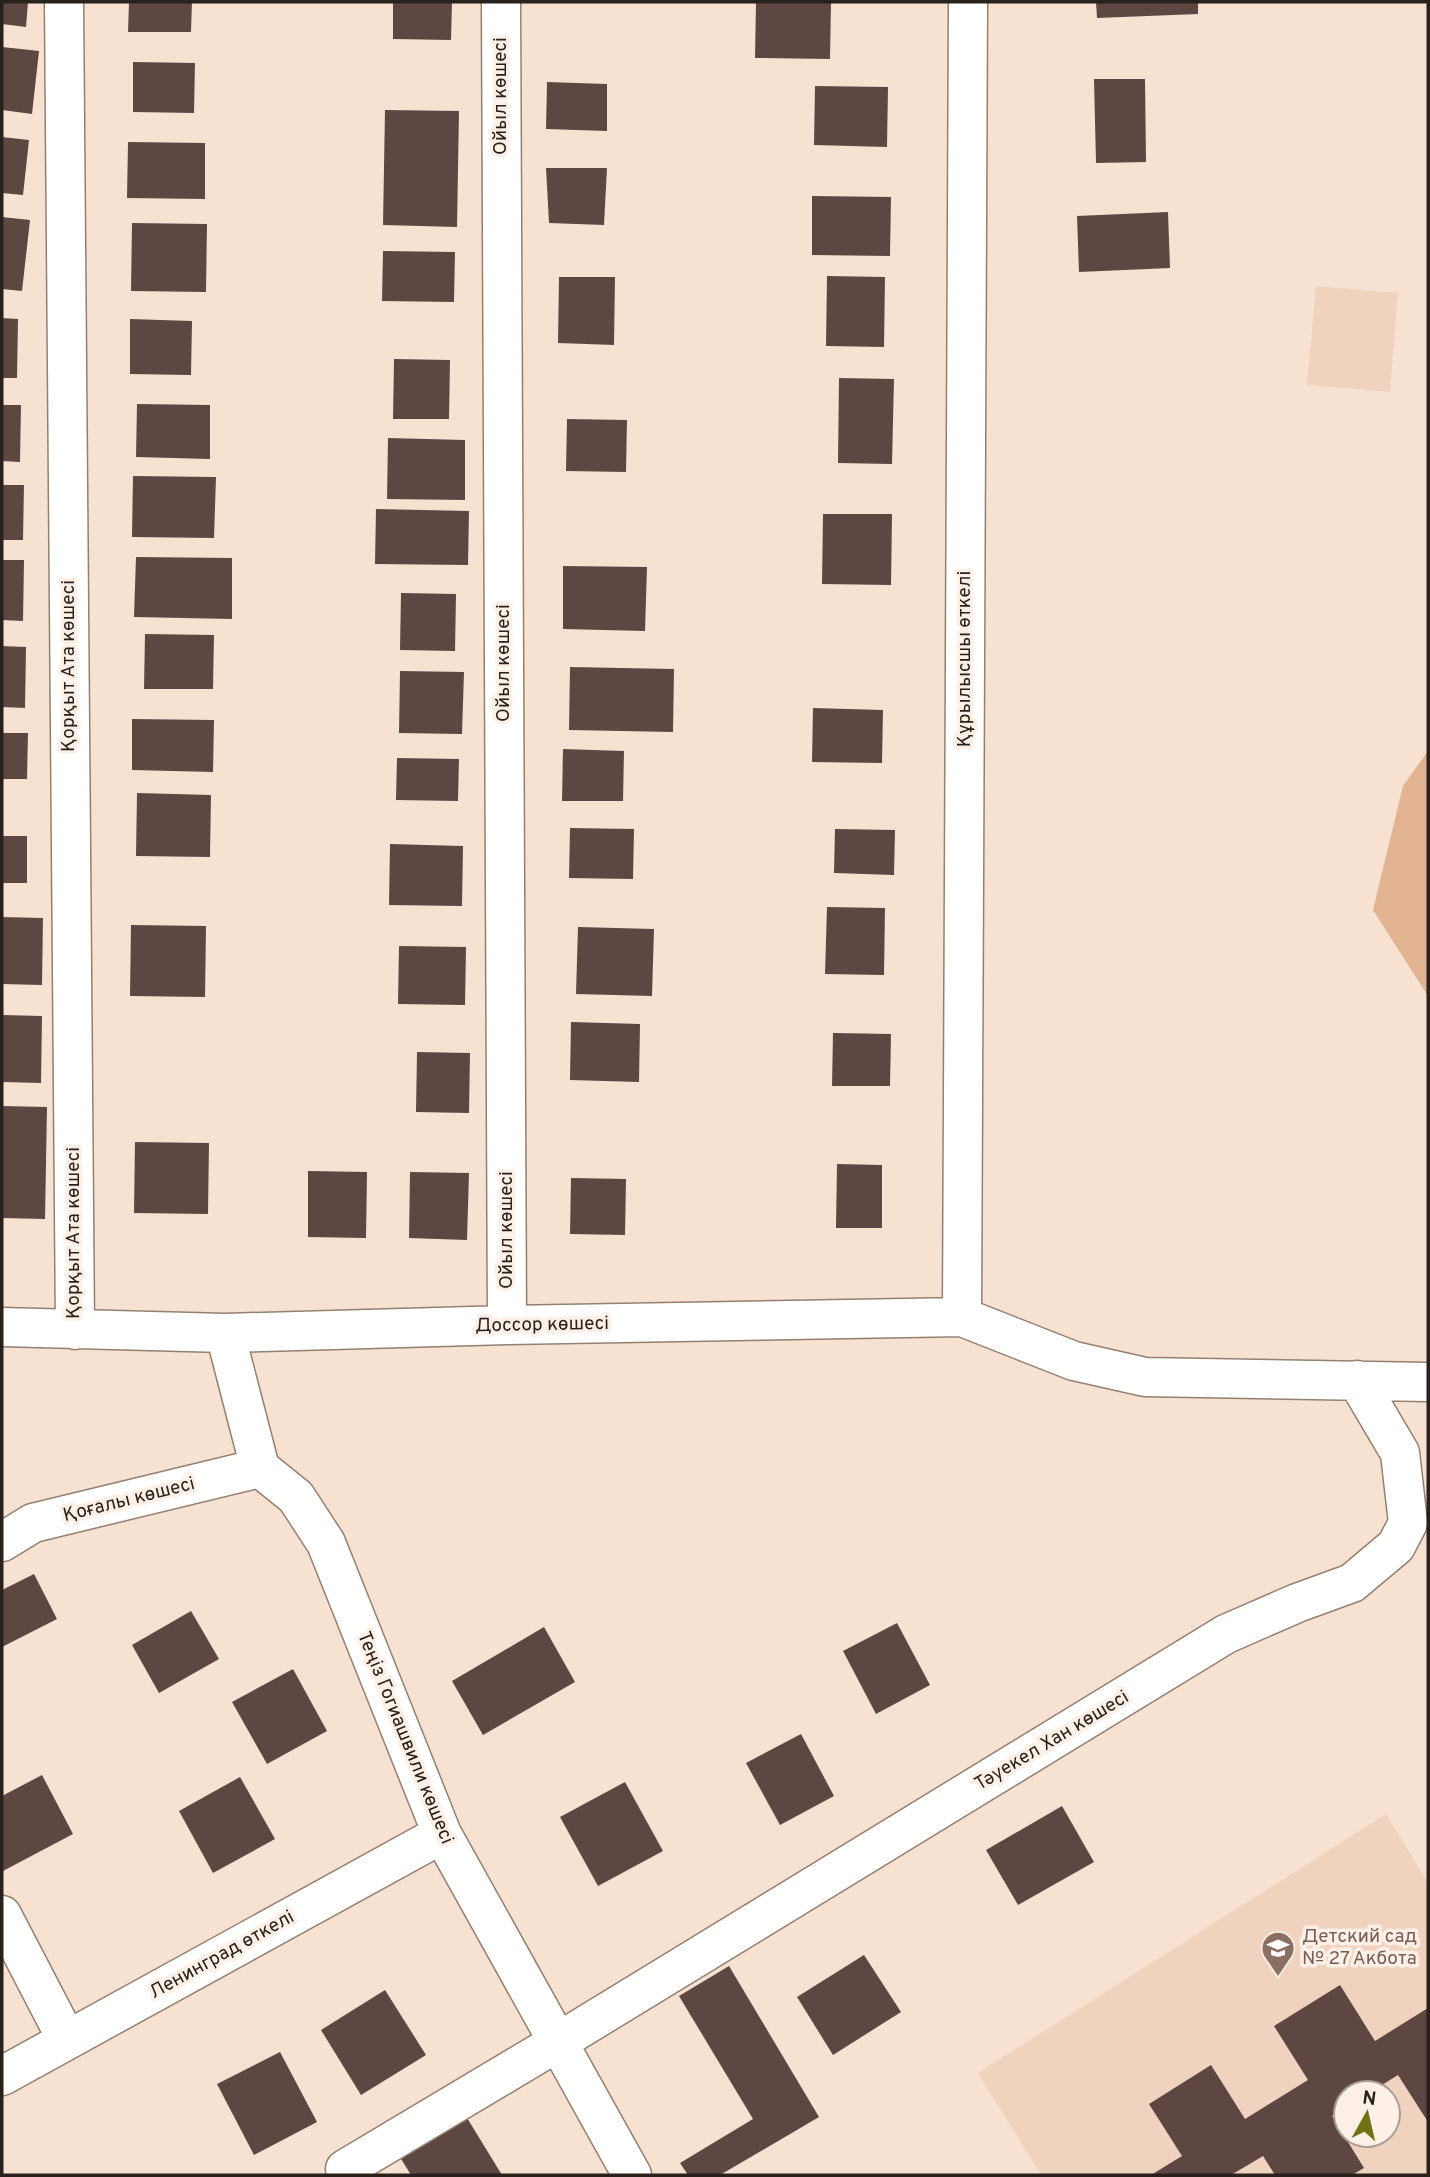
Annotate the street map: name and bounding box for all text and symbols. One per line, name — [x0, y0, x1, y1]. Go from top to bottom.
street label: Ойыл көшесі — [489, 37, 513, 155]
street label: Құрылысшы өткелі — [953, 571, 977, 747]
street label: Қорқыт Ата көшесi — [57, 580, 81, 752]
street label: Ойыл көшесі — [492, 604, 516, 722]
street label: Қорқыт Ата көшесi — [62, 1147, 86, 1319]
street label: Ойыл көшесі — [495, 1171, 519, 1289]
street label: Доссор көшесі — [475, 1312, 609, 1338]
street label: Қоғалы көшесі — [61, 1472, 197, 1528]
street label: Теңіз Гогиашвили көшесі — [351, 1628, 459, 1848]
street label: Тәуекел Хан көшесі — [970, 1685, 1134, 1797]
street label: Ленинград өткелі — [145, 1905, 299, 2005]
place label: Детский сад № 27 Акбота — [1302, 1925, 1417, 1971]
school or university icon: Детский сад № 27 Акбота — [1259, 1929, 1297, 1978]
north arrow — [1332, 2079, 1402, 2149]
text: N — [1361, 2086, 1378, 2112]

